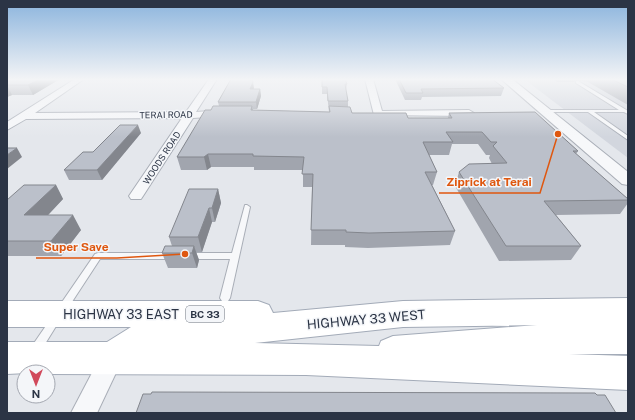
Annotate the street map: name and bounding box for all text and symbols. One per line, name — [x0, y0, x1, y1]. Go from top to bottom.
street label: TERAI ROAD — [139, 109, 193, 120]
street label: WOODS ROAD — [140, 129, 183, 186]
callout: Ziprick at Terai — [439, 169, 540, 193]
text: Ziprick at Terai — [446, 175, 532, 189]
callout: Super Save — [36, 234, 117, 258]
text: Super Save — [43, 240, 109, 254]
road number: BC 33 — [186, 306, 224, 322]
street label: HIGHWAY 33 EAST — [63, 307, 179, 322]
street label: HIGHWAY 33 WEST — [306, 307, 426, 332]
north arrow — [16, 364, 56, 404]
text: N — [32, 388, 40, 400]

